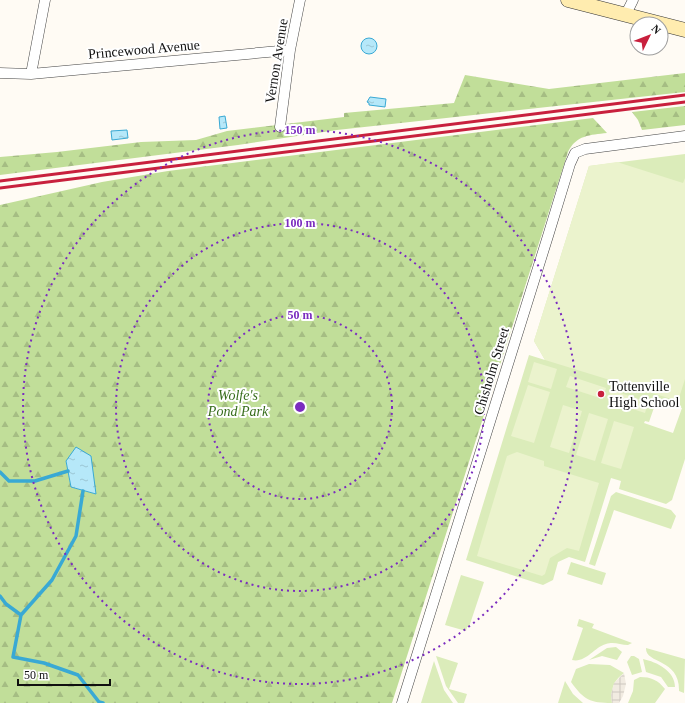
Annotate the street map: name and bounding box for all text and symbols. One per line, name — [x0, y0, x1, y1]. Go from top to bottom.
north arrow — [629, 16, 669, 56]
street label: Vernon Avenue — [262, 18, 291, 105]
text: N — [649, 22, 663, 36]
street label: Princewood Avenue — [88, 37, 201, 62]
text: 150 m — [285, 123, 316, 137]
text: 100 m — [285, 216, 316, 230]
text: 50 m — [288, 308, 313, 322]
street label: Chisholm Street — [471, 326, 512, 417]
place label: Tottenville High School — [609, 379, 680, 410]
park label: Wolfe's Pond Park — [207, 388, 269, 419]
marker: Tottenville High School — [596, 389, 606, 399]
centre of rings — [293, 400, 307, 414]
scale bar — [18, 661, 110, 687]
text: 50 m — [24, 668, 49, 682]

